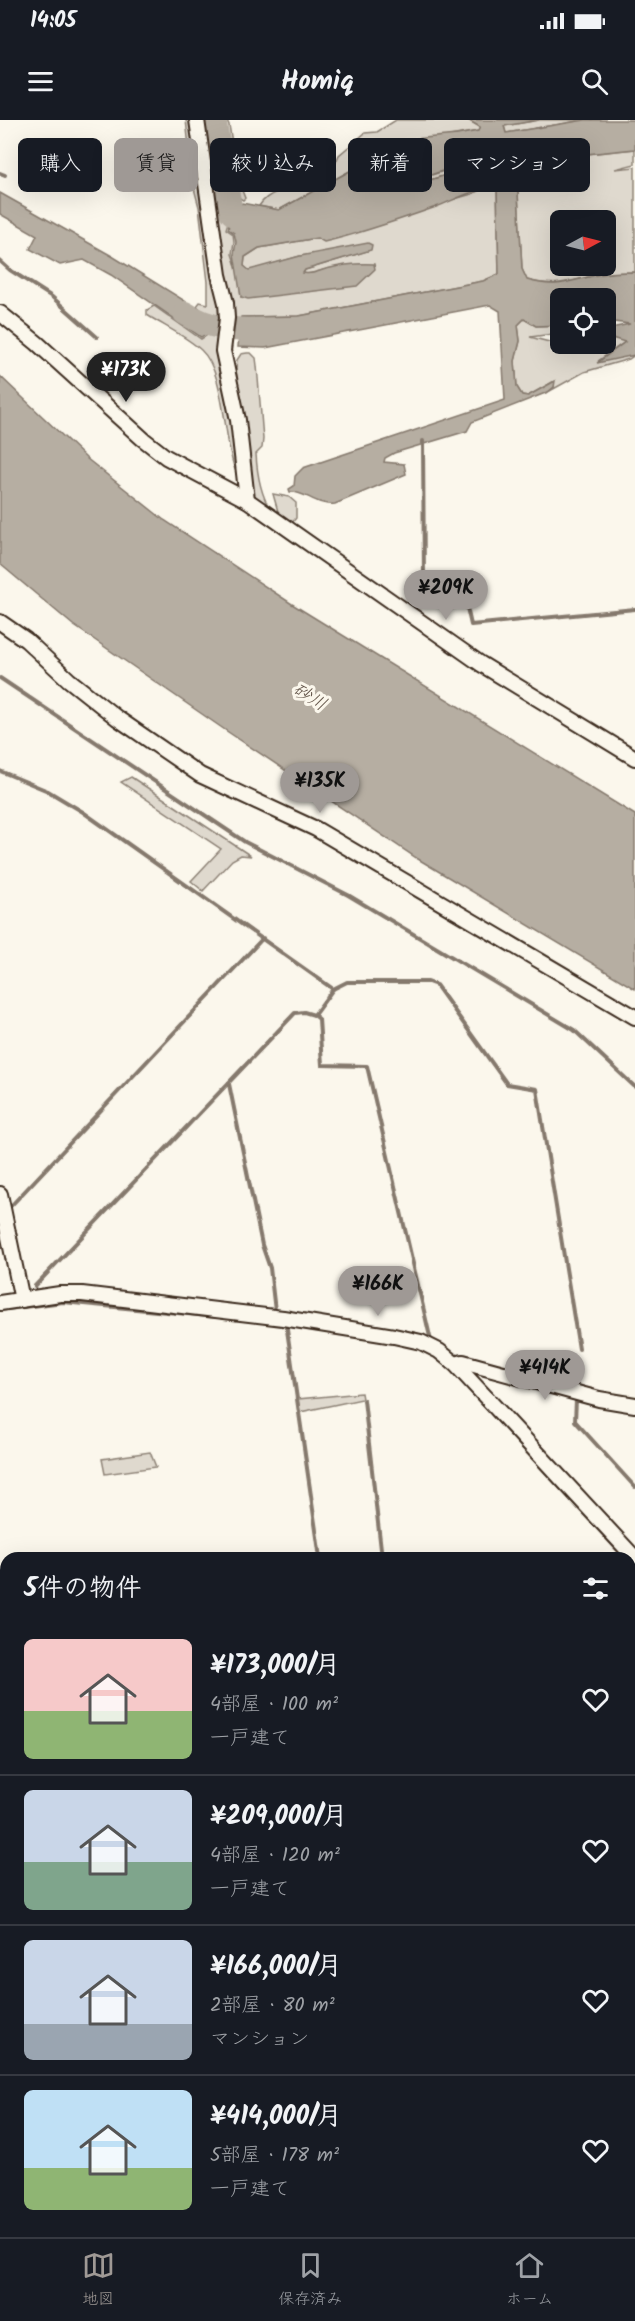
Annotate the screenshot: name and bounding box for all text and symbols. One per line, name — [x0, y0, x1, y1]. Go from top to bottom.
text: 14:05 — [30, 4, 76, 39]
text: Homiq — [281, 60, 354, 103]
icon: menu — [24, 65, 57, 98]
icon: search — [578, 65, 611, 98]
chip: 購入 — [18, 138, 102, 192]
chip: 賃貸 — [114, 138, 198, 192]
chip: 絞り込み — [210, 138, 336, 192]
chip: 新着 — [348, 138, 432, 192]
chip: マンション — [444, 138, 590, 192]
north arrow — [550, 210, 616, 276]
map controls — [550, 210, 616, 354]
button: locate — [550, 288, 616, 354]
pin: ¥173K — [84, 352, 168, 403]
text: ¥173K — [101, 355, 151, 387]
pin: ¥209K — [404, 570, 488, 621]
text: ¥209K — [418, 573, 474, 605]
water label: 砂川 — [286, 676, 332, 720]
pin: ¥135K — [278, 763, 362, 814]
text: ¥135K — [294, 766, 346, 798]
pin: ¥166K — [336, 1266, 420, 1317]
text: ¥166K — [352, 1269, 404, 1301]
pin: ¥414K — [503, 1350, 587, 1401]
text: ¥414K — [519, 1353, 571, 1385]
text: 5件の物件 — [24, 1568, 141, 1610]
icon: filters — [579, 1572, 612, 1605]
text: ¥173,000/月 — [210, 1645, 341, 1687]
icon: home — [72, 1663, 144, 1735]
icon: heart — [579, 1683, 612, 1716]
text: 4部屋 · 100 m² — [210, 1689, 338, 1721]
text: 一戸建て — [210, 1723, 290, 1755]
text: ¥209,000/月 — [210, 1796, 348, 1838]
icon: home — [72, 1814, 144, 1886]
icon: heart — [579, 1834, 612, 1867]
text: 4部屋 · 120 m² — [210, 1840, 340, 1872]
text: 一戸建て — [210, 1874, 290, 1906]
text: ¥166,000/月 — [210, 1946, 342, 1988]
icon: home — [72, 1964, 144, 2036]
icon: heart — [579, 1984, 612, 2017]
text: 2部屋 · 80 m² — [210, 1990, 335, 2022]
text: マンション — [210, 2024, 309, 2056]
text: ¥414,000/月 — [210, 2096, 342, 2138]
icon: home — [72, 2114, 144, 2186]
icon: heart — [579, 2134, 612, 2167]
text: 5部屋 · 178 m² — [210, 2140, 339, 2172]
text: 一戸建て — [210, 2174, 290, 2206]
tab: 地図 — [82, 2249, 115, 2312]
tab: 保存済み — [278, 2249, 342, 2312]
tab: ホーム — [506, 2249, 553, 2312]

